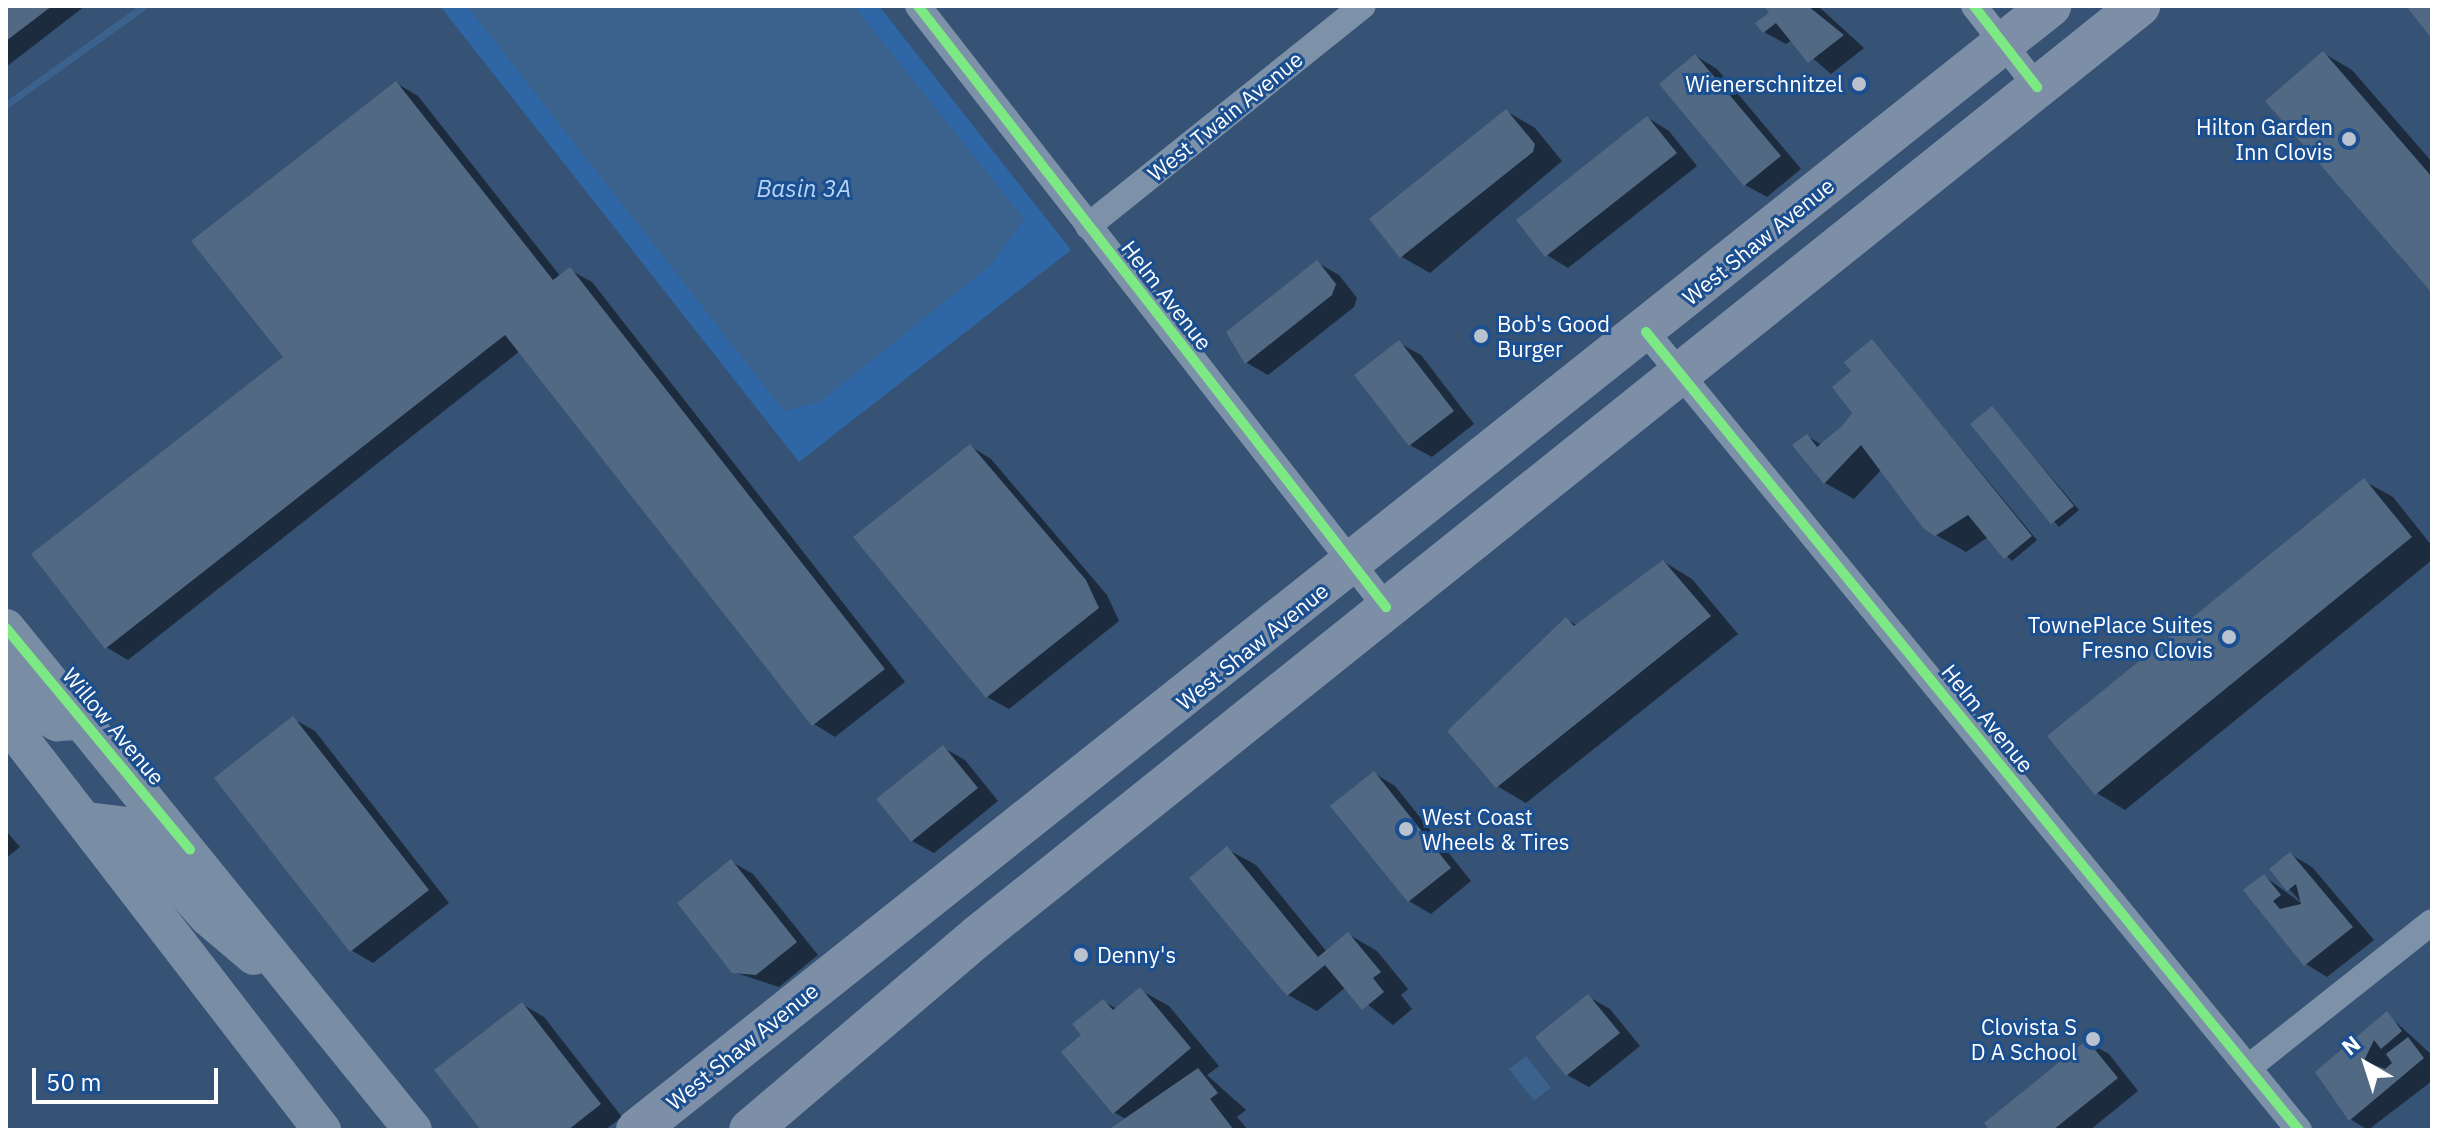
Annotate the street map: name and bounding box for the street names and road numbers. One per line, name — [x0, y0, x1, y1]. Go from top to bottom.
street label: West Twain Avenue — [1142, 45, 1308, 187]
street label: West Shaw Avenue — [1677, 172, 1839, 310]
street label: Helm Avenue — [1116, 235, 1218, 355]
street label: West Shaw Avenue — [1171, 577, 1333, 715]
street label: Helm Avenue — [1936, 659, 2040, 777]
street label: Willow Avenue — [57, 662, 171, 790]
street label: West Shaw Avenue — [661, 977, 823, 1115]

